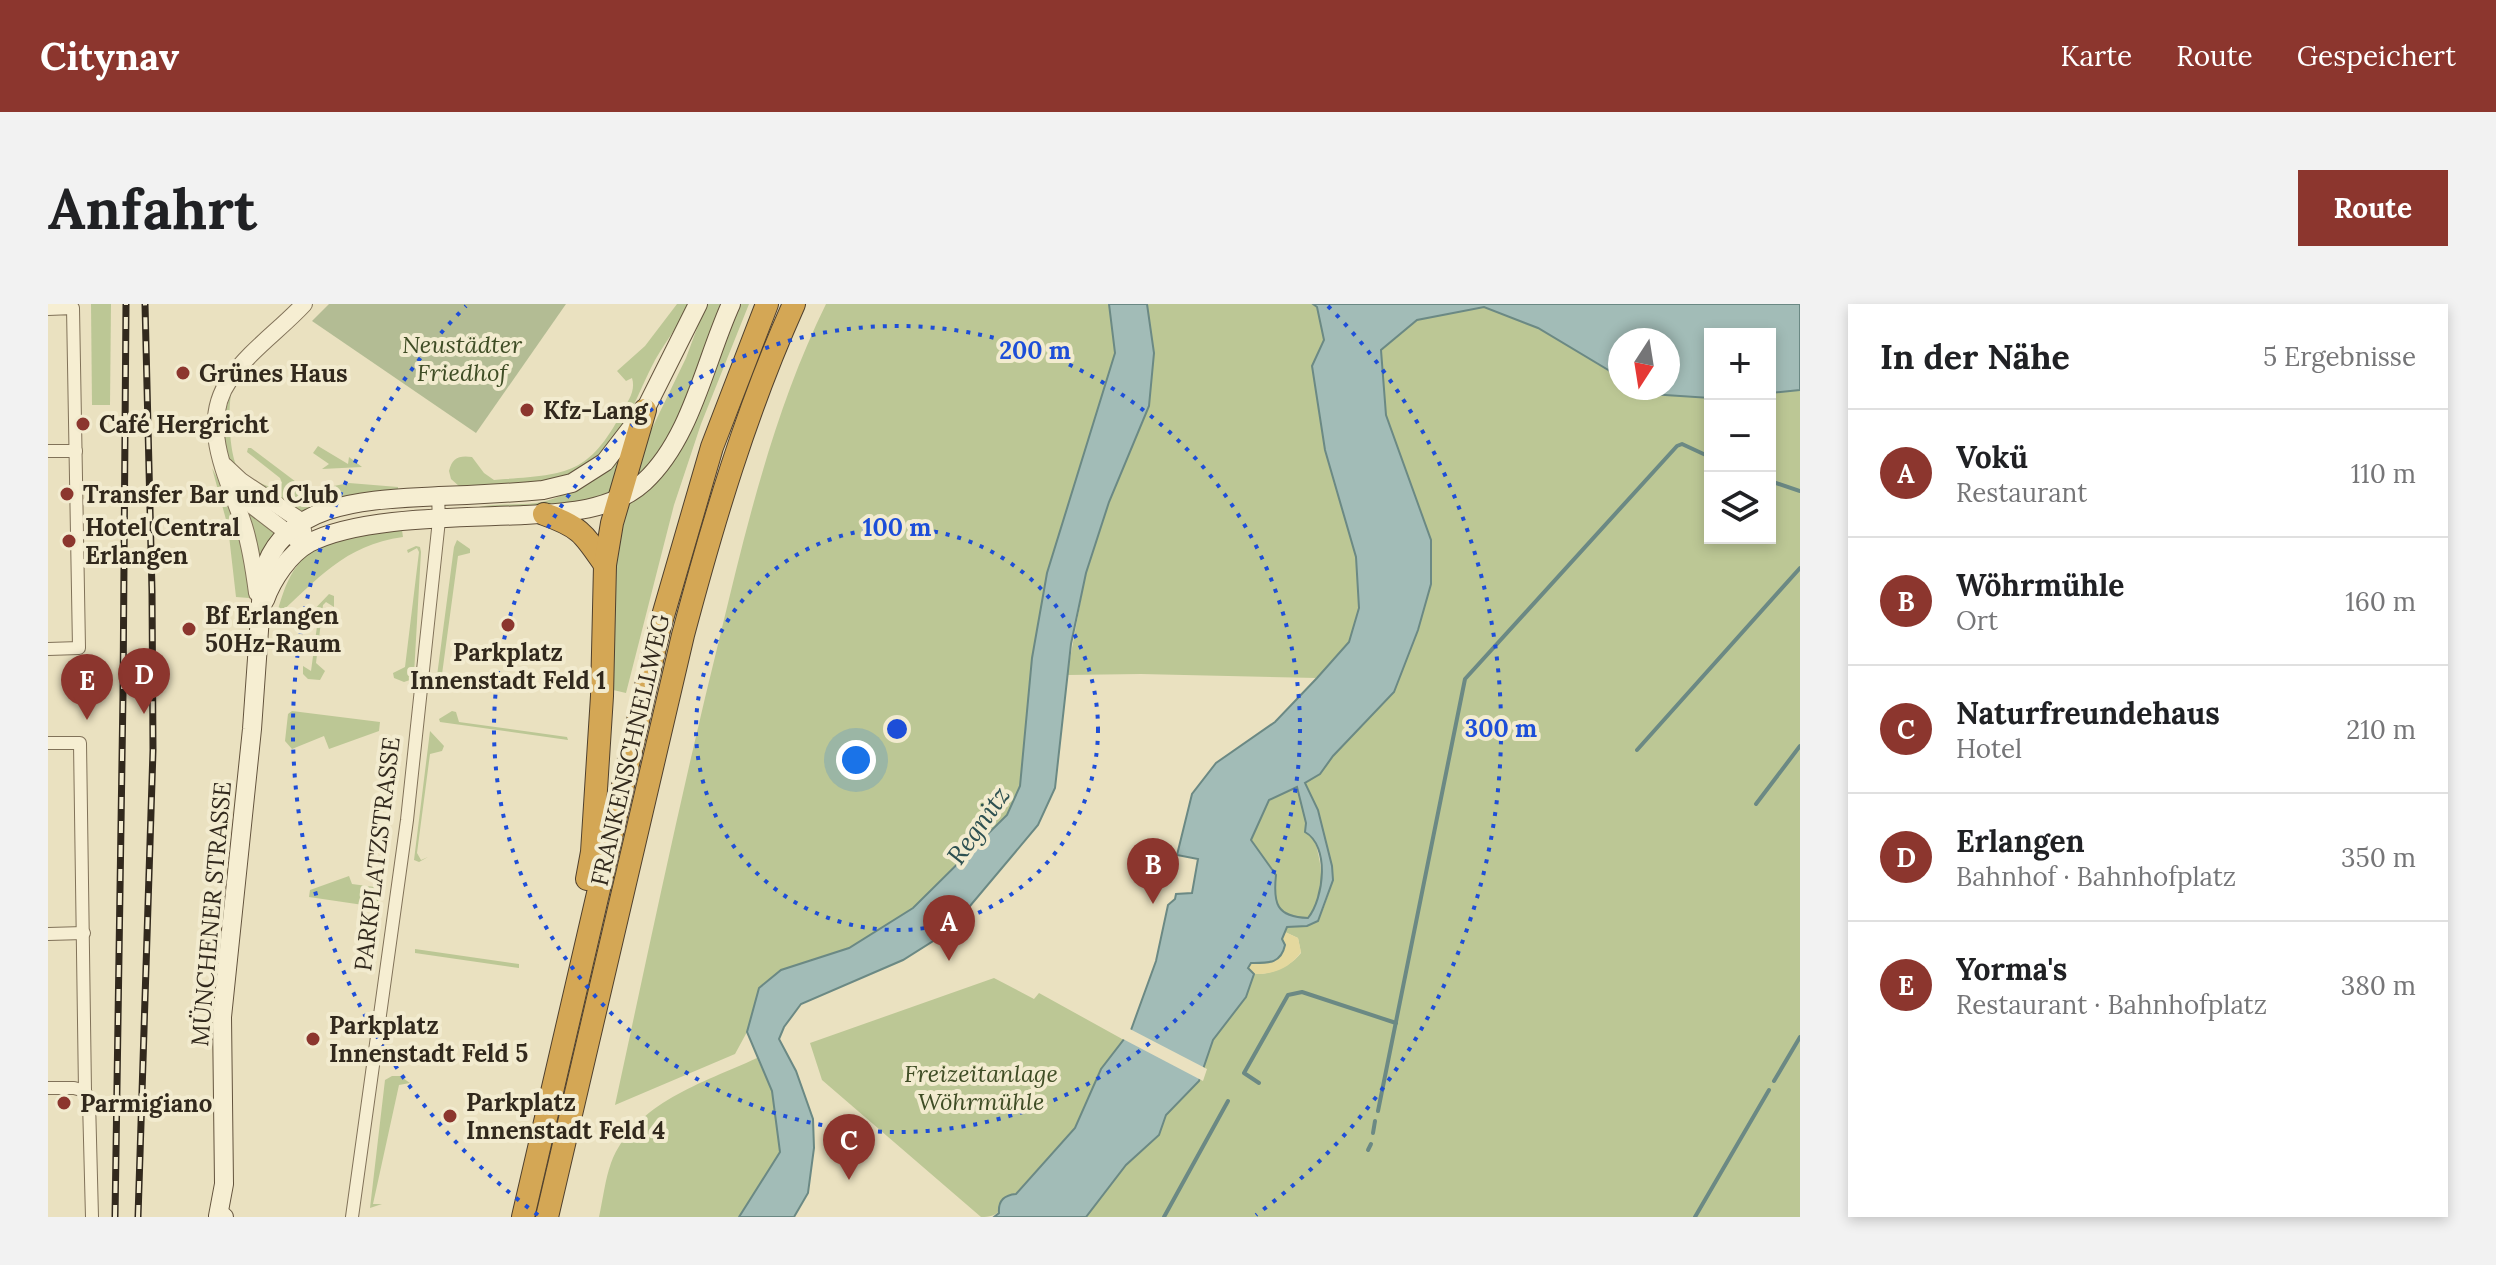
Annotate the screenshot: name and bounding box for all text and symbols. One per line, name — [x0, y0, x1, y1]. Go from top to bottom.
text: Citynav — [40, 32, 179, 80]
text: Karte — [2060, 38, 2132, 74]
text: Route — [2176, 38, 2253, 74]
text: Gespeichert — [2297, 38, 2456, 74]
button: Route — [2298, 170, 2448, 246]
text: Anfahrt — [48, 173, 257, 244]
north arrow — [1608, 328, 1680, 400]
map controls — [1704, 328, 1776, 544]
button: + — [1704, 328, 1776, 400]
park label: Neustädter Friedhof — [402, 329, 522, 388]
text: 200 m — [999, 335, 1071, 366]
text: In der Nähe — [1880, 335, 2070, 378]
text: 5 Ergebnisse — [2263, 340, 2416, 373]
place label: Grünes Haus — [199, 358, 348, 389]
marker: Grünes Haus — [174, 364, 192, 382]
place label: Kfz-Lang — [543, 395, 649, 426]
button: − — [1704, 400, 1776, 472]
marker: Kfz-Lang — [518, 401, 536, 419]
place label: Café Hergricht — [99, 409, 270, 440]
marker: Café Hergricht — [74, 415, 92, 433]
text: Vokü — [1956, 438, 2028, 476]
text: A — [1897, 457, 1915, 490]
text: 110 m — [2351, 457, 2416, 490]
button: layers — [1704, 472, 1776, 544]
text: Restaurant — [1956, 476, 2087, 509]
place label: Transfer Bar und Club — [83, 479, 339, 510]
marker: Transfer Bar und Club — [58, 485, 76, 503]
place label: Hotel Central Erlangen — [85, 512, 240, 571]
text: 100 m — [863, 512, 931, 543]
marker: Hotel Central Erlangen — [60, 532, 78, 550]
text: Wöhrmühle — [1956, 566, 2124, 604]
text: B — [1897, 585, 1915, 618]
text: 160 m — [2345, 585, 2416, 618]
place label: Bf Erlangen 50Hz-Raum — [205, 600, 341, 659]
text: Ort — [1956, 604, 1998, 637]
street label: FRANKENSCHNELLWEG — [584, 611, 676, 889]
marker: Parkplatz Innenstadt Feld 1 — [499, 616, 517, 634]
marker: Bf Erlangen 50Hz-Raum — [180, 620, 198, 638]
place label: Parkplatz Innenstadt Feld 1 — [410, 637, 606, 696]
pin: D — [118, 648, 170, 714]
pin: E — [61, 654, 113, 720]
text: Naturfreundehaus — [1956, 694, 2220, 732]
text: 300 m — [1465, 713, 1537, 744]
text: C — [1897, 713, 1915, 746]
text: 210 m — [2346, 713, 2416, 746]
centre of rings — [883, 715, 911, 743]
text: Hotel — [1956, 732, 2022, 765]
street label: PARKPLATZSTRASSE — [347, 735, 407, 973]
your location — [836, 740, 876, 780]
water label: Regnitz — [939, 779, 1017, 871]
street label: MÜNCHENER STRASSE — [184, 780, 238, 1048]
text: Erlangen — [1956, 822, 2085, 860]
pin: B — [1127, 838, 1179, 904]
text: D — [1896, 841, 1916, 874]
text: 350 m — [2341, 841, 2416, 874]
text: Bahnhof · Bahnhofplatz — [1956, 860, 2236, 893]
pin: A — [923, 895, 975, 961]
text: Yorma's — [1956, 950, 2067, 988]
text: E — [1898, 969, 1914, 1002]
text: 380 m — [2341, 969, 2416, 1002]
text: Restaurant · Bahnhofplatz — [1956, 988, 2267, 1021]
place label: Parkplatz Innenstadt Feld 5 — [329, 1010, 528, 1069]
marker: Parkplatz Innenstadt Feld 5 — [304, 1030, 322, 1048]
park label: Freizeitanlage Wöhrmühle — [904, 1058, 1058, 1117]
place label: Parkplatz Innenstadt Feld 4 — [466, 1087, 665, 1146]
place label: Parmigiano — [80, 1088, 212, 1119]
marker: Parmigiano — [55, 1094, 73, 1112]
marker: Parkplatz Innenstadt Feld 4 — [441, 1107, 459, 1125]
pin: C — [823, 1114, 875, 1180]

